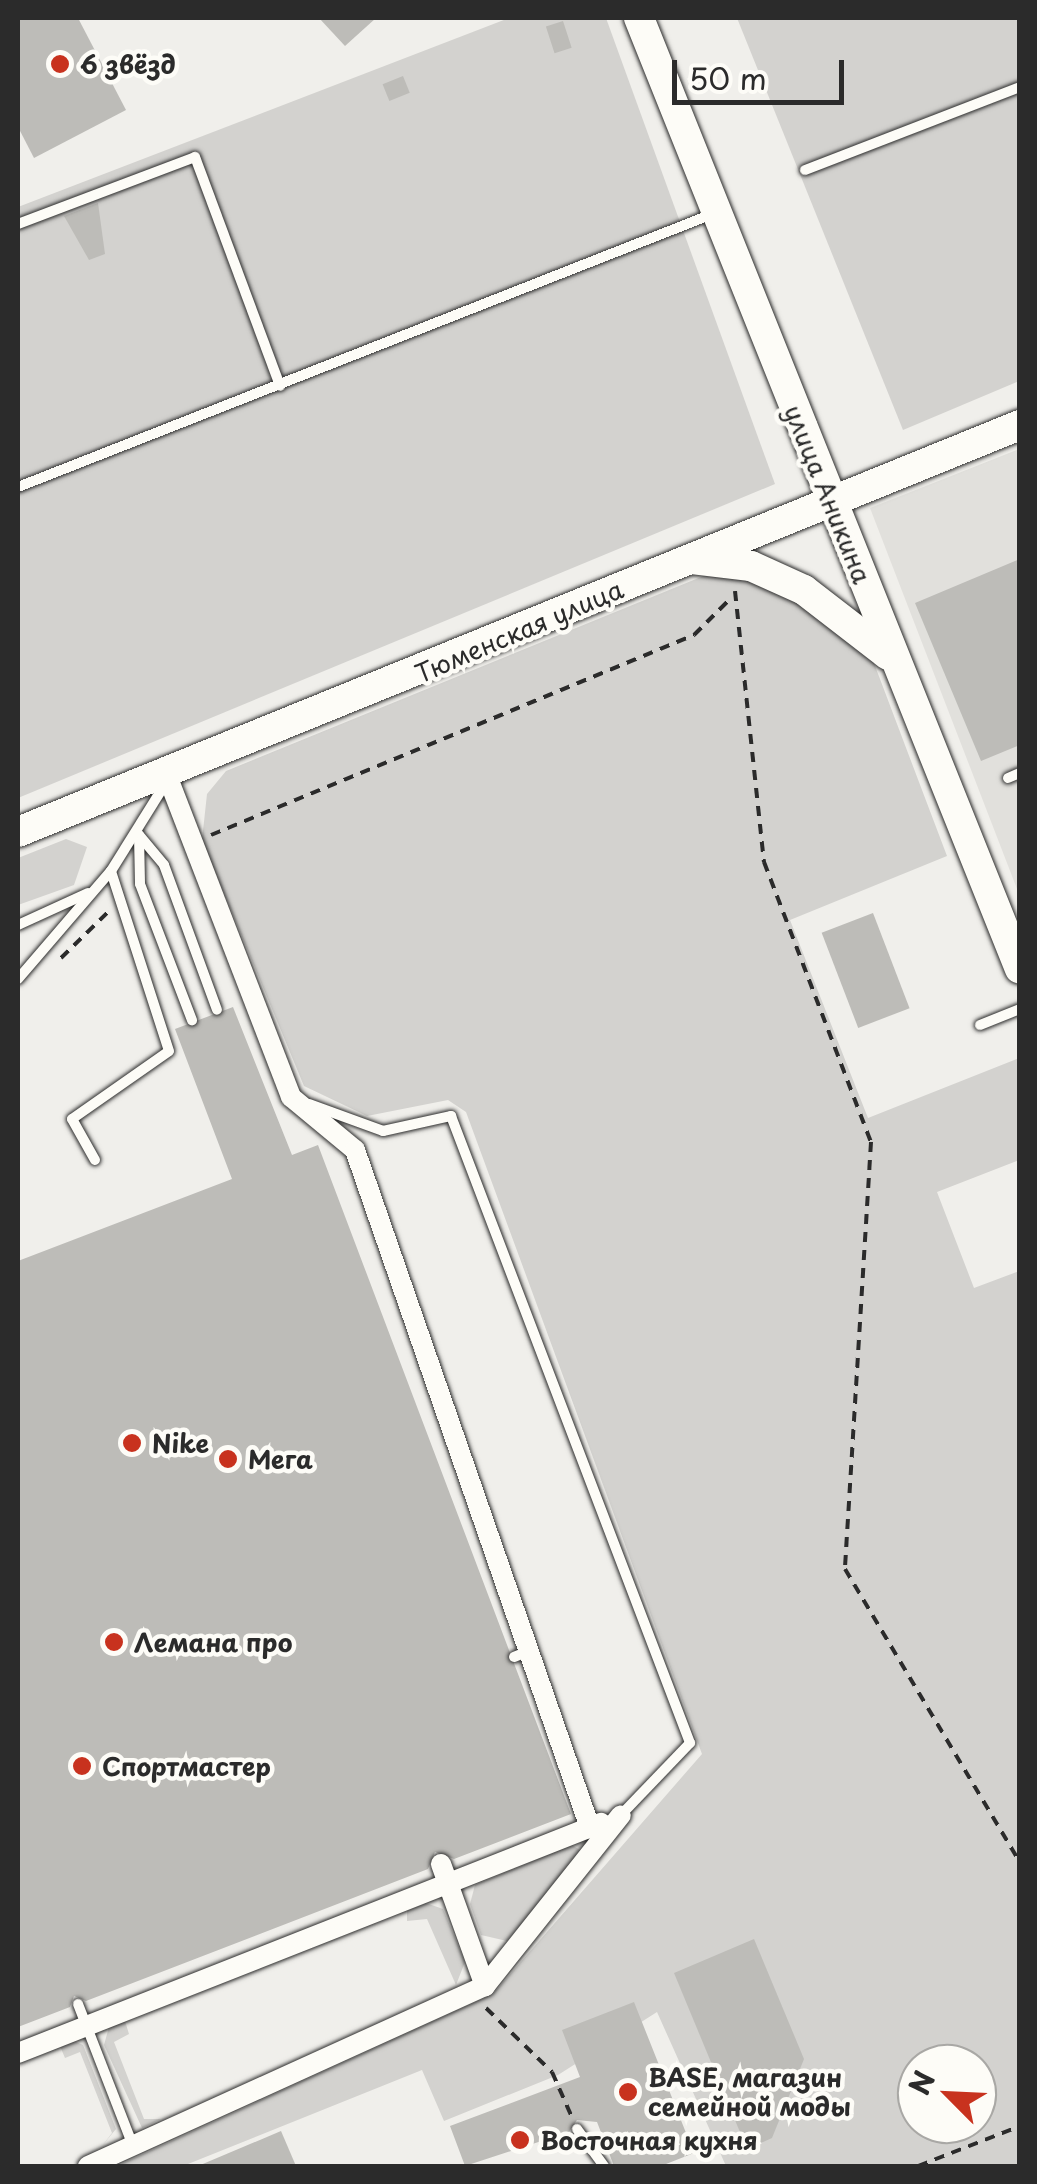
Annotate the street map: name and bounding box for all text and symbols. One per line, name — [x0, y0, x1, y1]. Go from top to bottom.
scale bar — [677, 40, 850, 102]
place label: 6 звёзд — [80, 49, 176, 79]
marker: 6 звёзд — [49, 53, 71, 75]
text: 50 m — [689, 55, 767, 100]
street label: улица Аникина — [778, 400, 878, 588]
street label: Тюменская улица — [410, 573, 628, 689]
place label: Nike — [152, 1428, 209, 1458]
marker: Nike — [121, 1432, 143, 1454]
place label: Мега — [248, 1444, 313, 1474]
marker: Мега — [217, 1448, 239, 1470]
place label: Лемана про — [134, 1627, 293, 1657]
marker: Лемана про — [103, 1631, 125, 1653]
place label: Спортмастер — [102, 1751, 271, 1781]
marker: Спортмастер — [71, 1755, 93, 1777]
north arrow — [897, 2044, 997, 2144]
place label: BASE, магазин семейной моды — [648, 2063, 852, 2122]
text: N — [897, 2064, 945, 2101]
marker: BASE, магазин семейной моды — [617, 2081, 639, 2103]
place label: Восточная кухня — [540, 2125, 758, 2155]
marker: Восточная кухня — [509, 2129, 531, 2151]

